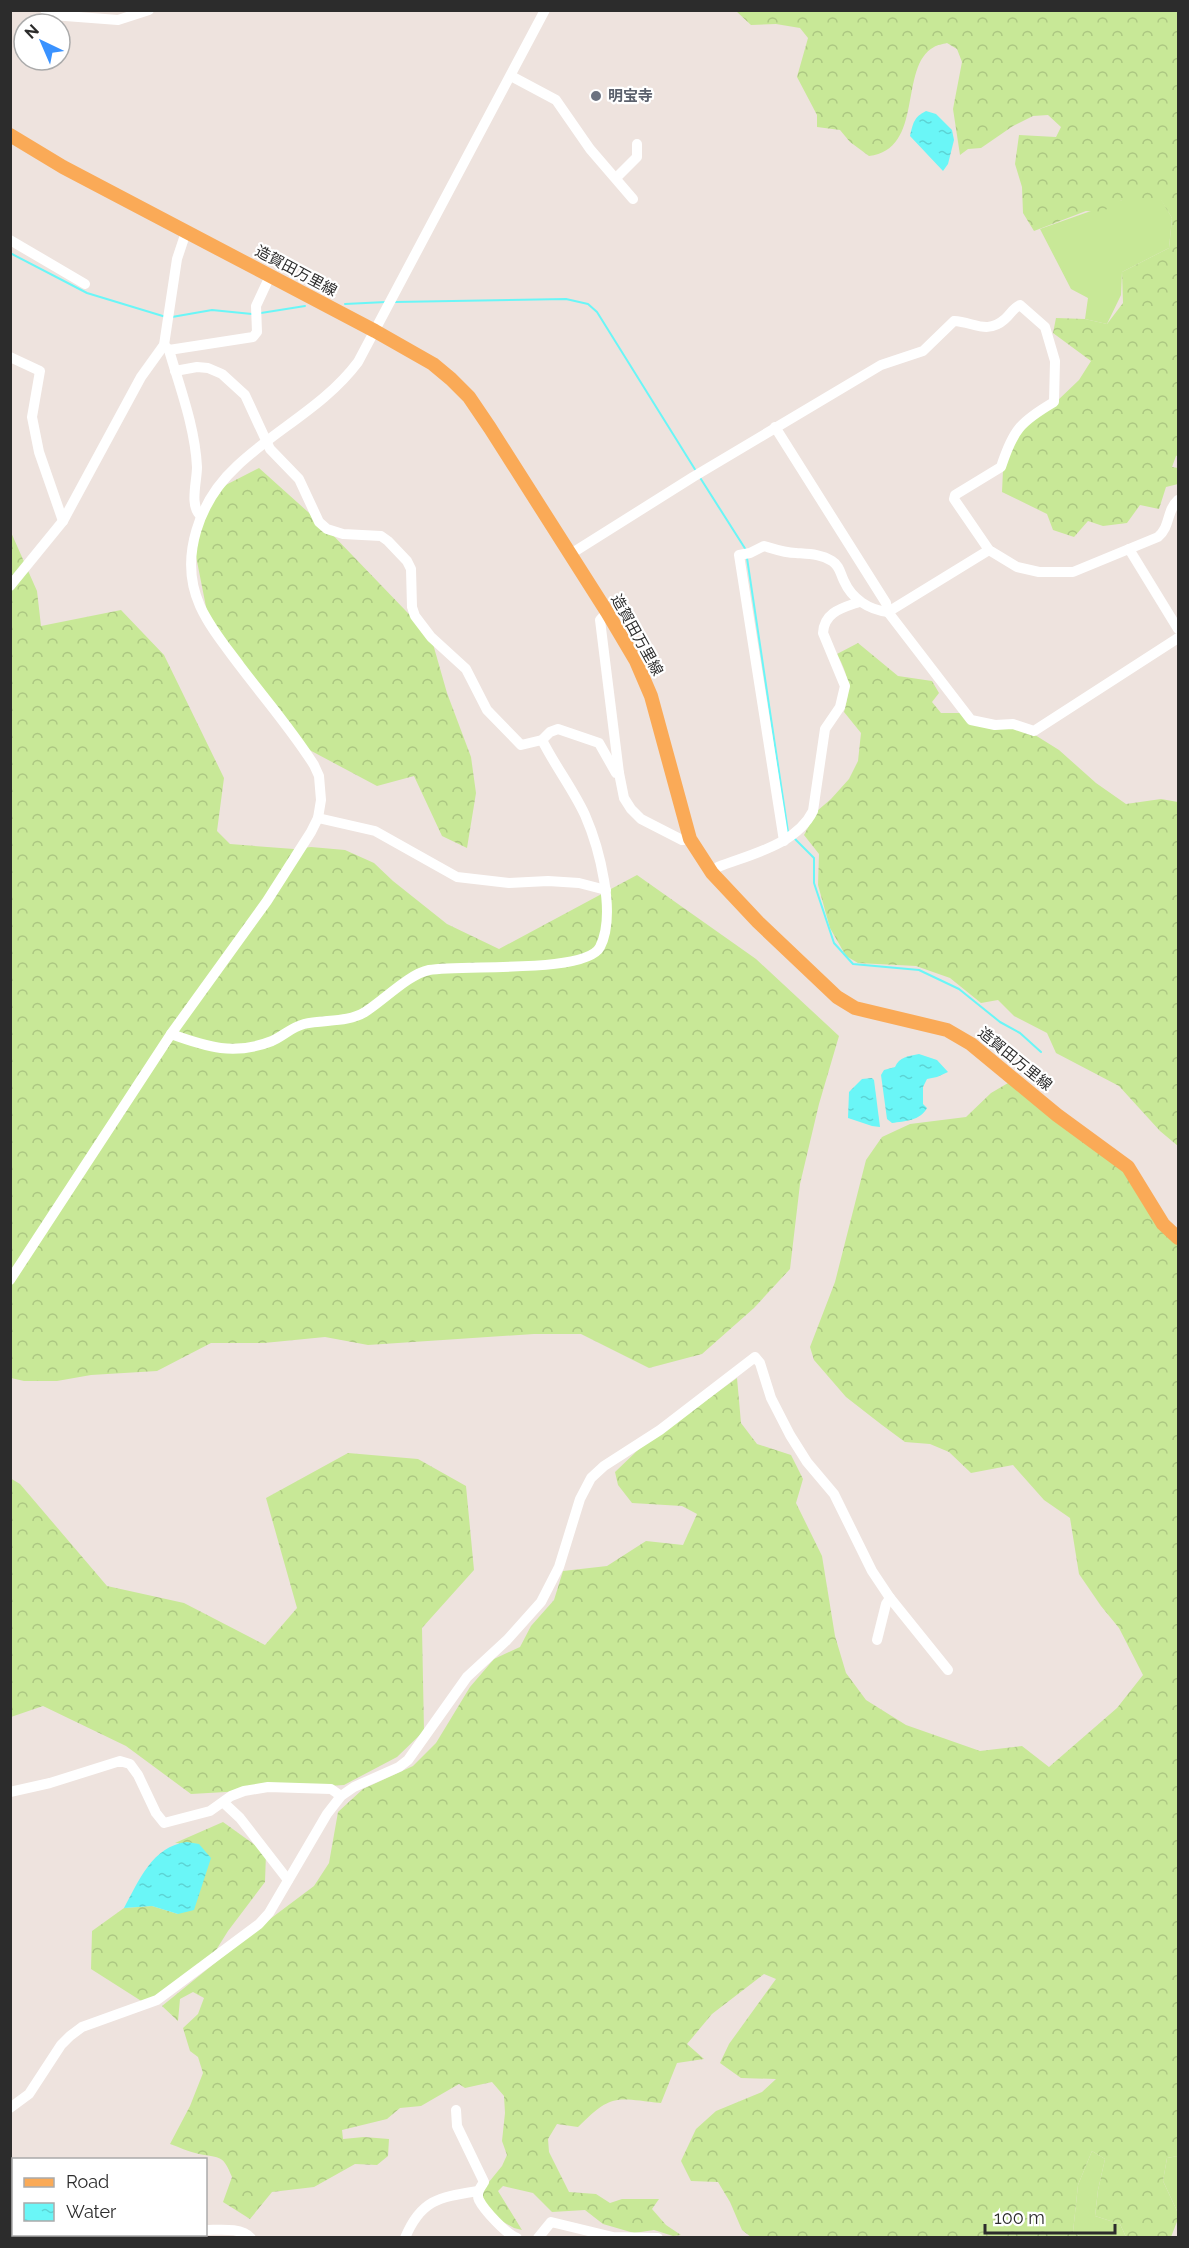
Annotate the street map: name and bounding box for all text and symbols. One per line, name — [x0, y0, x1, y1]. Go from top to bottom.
north arrow — [12, 12, 72, 72]
text: N — [21, 20, 43, 43]
place label: 明宝寺 — [608, 87, 653, 105]
marker: 明宝寺 — [589, 89, 603, 103]
street label: 造賀田万里線 — [252, 242, 340, 300]
street label: 造賀田万里線 — [607, 591, 667, 679]
street label: 造賀田万里線 — [974, 1024, 1056, 1094]
legend — [12, 2158, 207, 2236]
text: Road — [66, 2171, 109, 2192]
scale bar — [985, 2197, 1116, 2235]
text: Water — [66, 2201, 117, 2222]
text: 100 m — [994, 2207, 1045, 2228]

